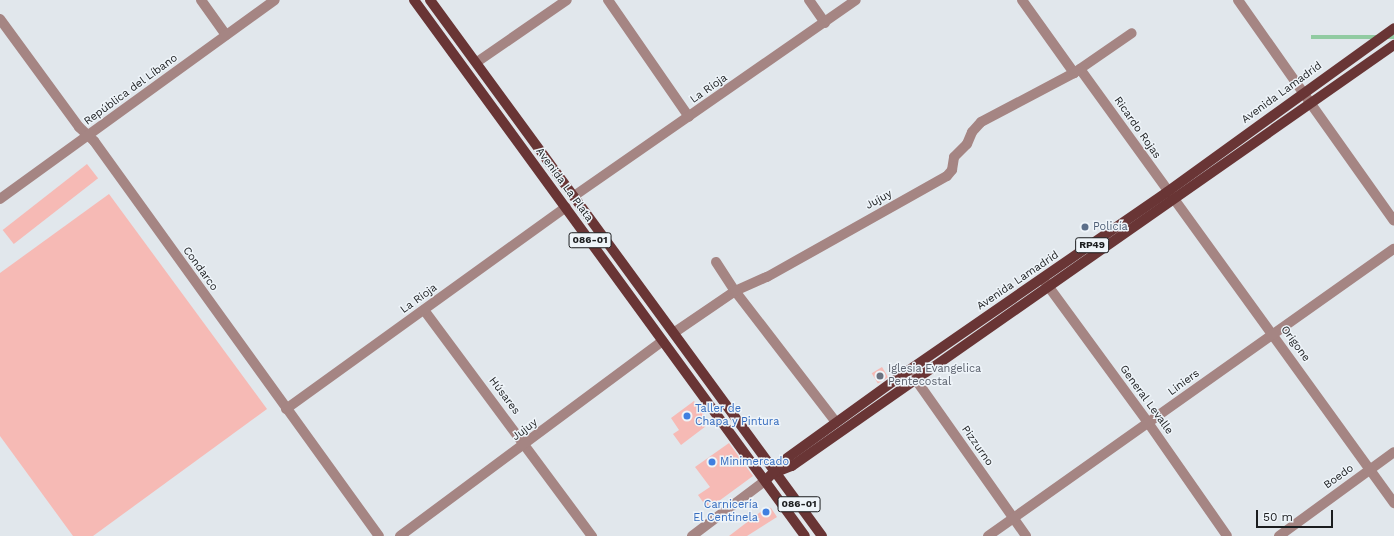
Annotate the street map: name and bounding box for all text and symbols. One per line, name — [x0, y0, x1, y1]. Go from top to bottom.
street label: República del Líbano — [81, 51, 181, 129]
street label: Avenida Lamadrid — [1239, 59, 1325, 127]
street label: La Rioja — [688, 71, 730, 107]
street label: Ricardo Rojas — [1111, 94, 1163, 162]
street label: Avenida La Plata — [532, 145, 596, 225]
street label: Jujuy — [863, 187, 895, 213]
place label: Policía — [1093, 220, 1128, 234]
marker: Policía — [1080, 222, 1090, 232]
road number: 086-01 — [568, 232, 612, 248]
road number: RP49 — [1075, 237, 1109, 253]
street label: Condarco — [180, 244, 220, 294]
street label: Avenida Lamadrid — [974, 249, 1062, 313]
street label: La Rioja — [398, 281, 440, 317]
street label: Origone — [1278, 323, 1312, 365]
place label: Iglesia Evangelica Pentecostal — [888, 363, 982, 389]
street label: General Levalle — [1116, 363, 1176, 437]
street label: Liniers — [1166, 367, 1202, 399]
marker: Iglesia Evangelica Pentecostal — [875, 371, 885, 381]
street label: Húsares — [486, 375, 522, 417]
place label: Taller de Chapa y Pintura — [695, 403, 780, 429]
marker: Taller de Chapa y Pintura — [682, 411, 692, 421]
street label: Jujuy — [510, 416, 540, 444]
street label: Pizzurno — [958, 423, 996, 469]
place label: Minimercado — [720, 455, 789, 469]
marker: Minimercado — [707, 457, 717, 467]
street label: Boedo — [1322, 462, 1356, 492]
road number: 086-01 — [777, 496, 821, 512]
place label: Carnicería El Centinela — [693, 499, 758, 525]
scale bar — [1258, 502, 1335, 528]
marker: Carnicería El Centinela — [761, 507, 771, 517]
text: 50 m — [1263, 510, 1293, 524]

